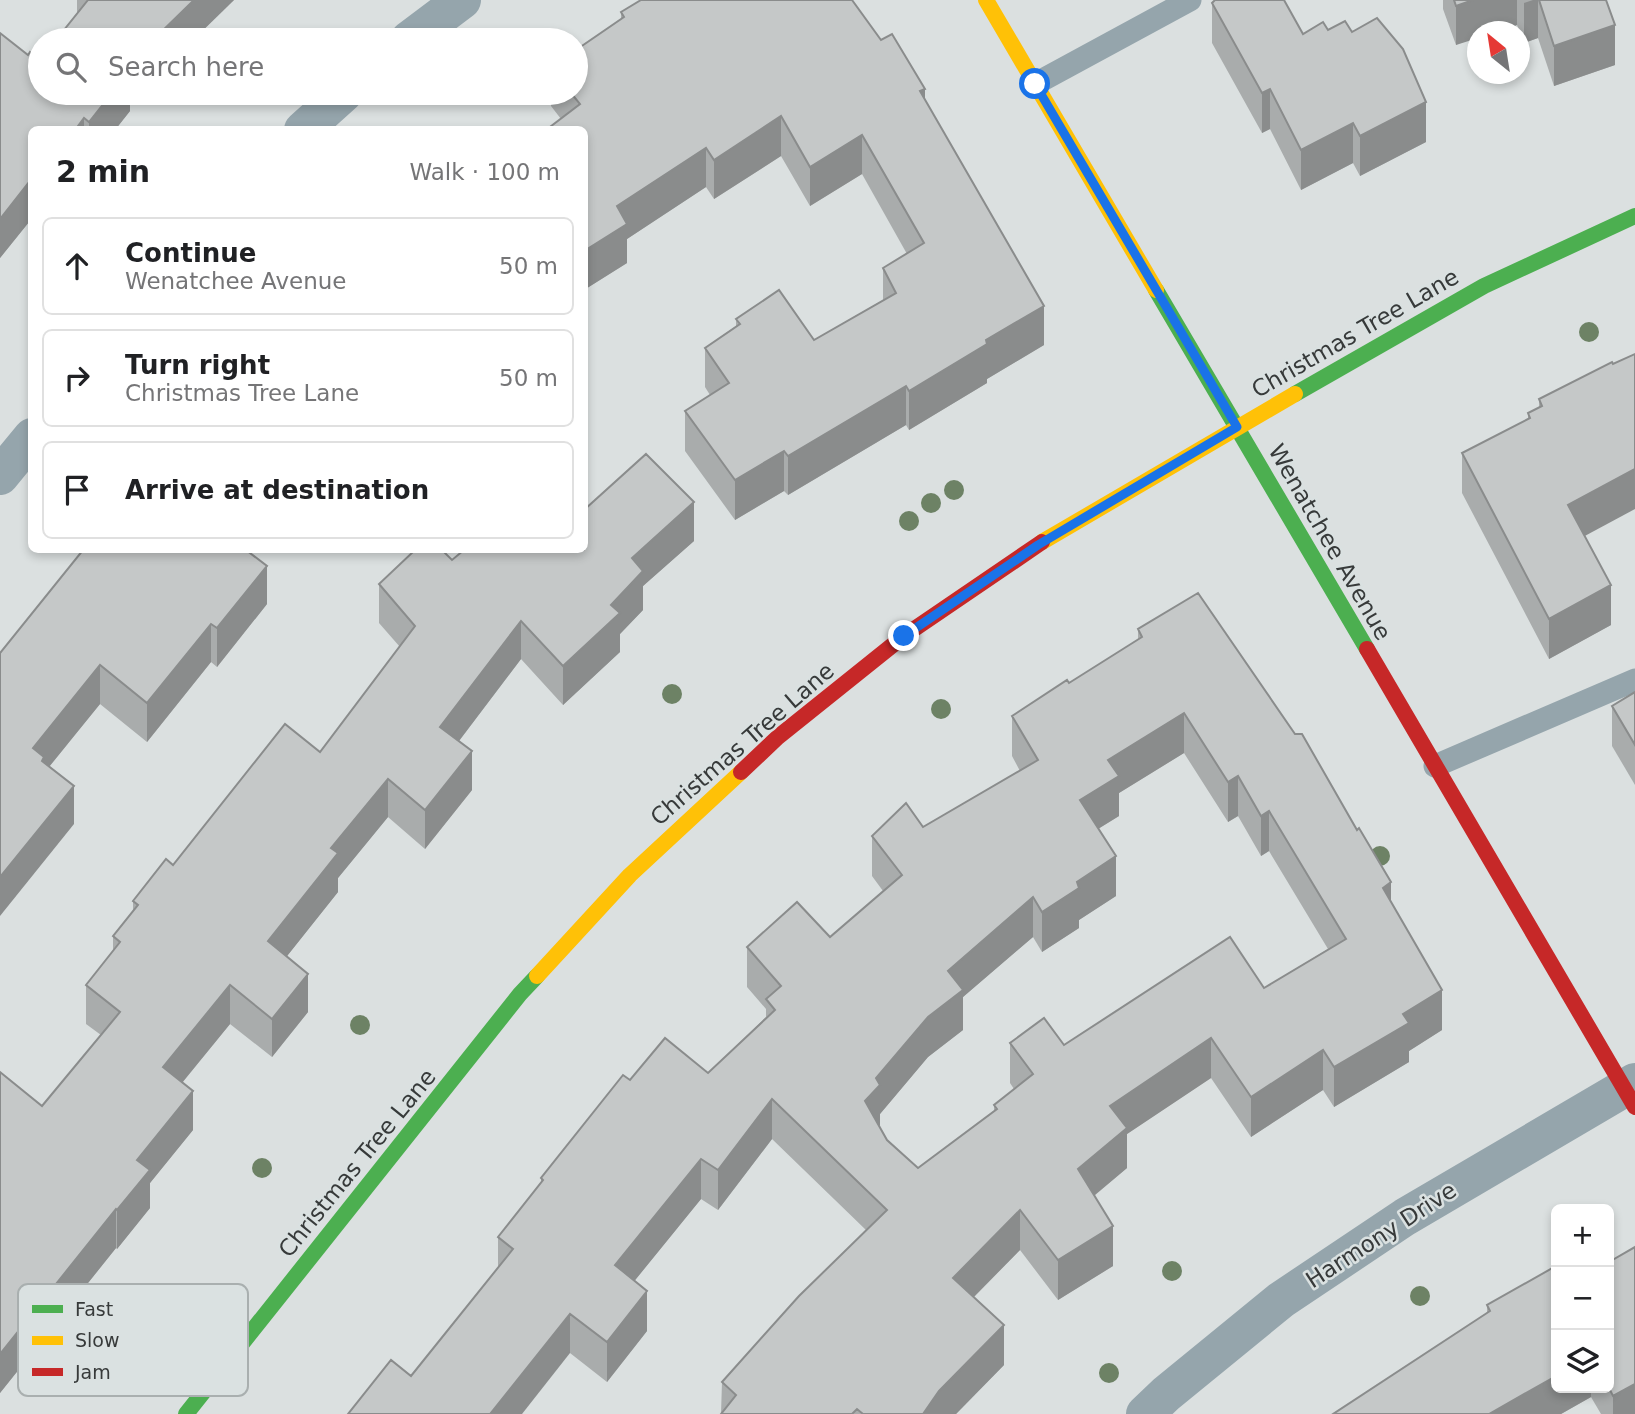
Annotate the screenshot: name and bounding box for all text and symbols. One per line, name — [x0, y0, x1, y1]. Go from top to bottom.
north arrow — [1467, 21, 1530, 84]
search box — [28, 28, 588, 105]
icon: search — [52, 48, 90, 86]
text: Search here — [108, 52, 264, 82]
route start — [1019, 68, 1050, 99]
text: 2 min — [56, 154, 150, 189]
text: Walk · 100 m — [409, 159, 560, 185]
text: Continue — [125, 238, 256, 268]
icon: ahead — [58, 247, 96, 285]
text: 50 m — [499, 253, 558, 279]
street label: Christmas Tree Lane — [1247, 263, 1463, 403]
text: Wenatchee Avenue — [125, 268, 347, 294]
text: Turn right — [125, 350, 270, 380]
icon: right — [58, 359, 96, 397]
text: 50 m — [499, 365, 558, 391]
text: Christmas Tree Lane — [125, 380, 359, 406]
street label: Wenatchee Avenue — [1263, 440, 1397, 644]
icon: arrive — [58, 471, 96, 509]
text: Arrive at destination — [125, 475, 429, 505]
route end — [888, 620, 919, 651]
street label: Christmas Tree Lane — [645, 657, 839, 831]
street label: Christmas Tree Lane — [273, 1064, 441, 1262]
street label: Harmony Drive — [1301, 1177, 1461, 1293]
map controls — [1551, 1204, 1614, 1393]
button: + — [1551, 1204, 1614, 1267]
button: − — [1551, 1267, 1614, 1330]
legend — [18, 1284, 248, 1396]
text: Fast — [75, 1298, 113, 1320]
text: Slow — [75, 1329, 120, 1351]
button: layers — [1551, 1330, 1614, 1393]
text: Jam — [74, 1361, 111, 1383]

